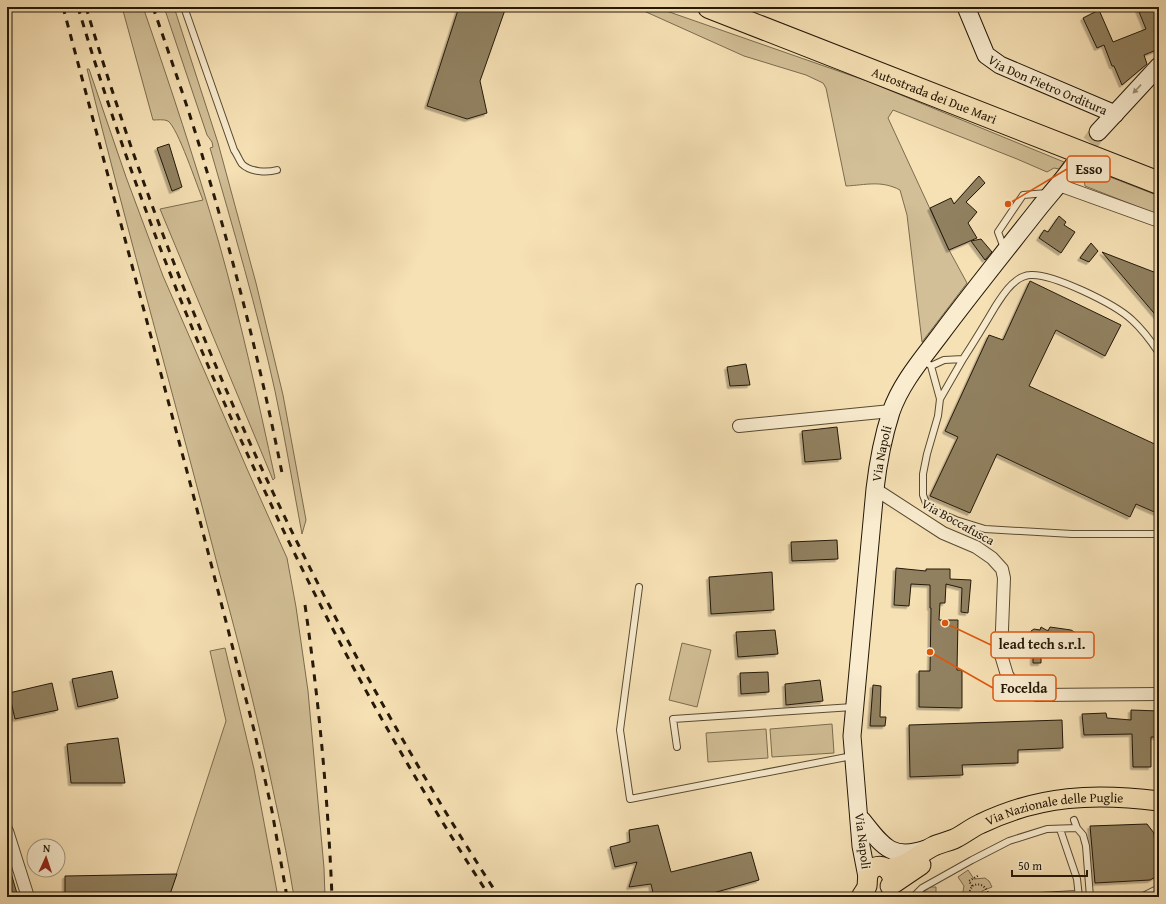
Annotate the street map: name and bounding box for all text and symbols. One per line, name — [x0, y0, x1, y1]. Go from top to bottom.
street label: Via Don Pietro Orditura — [984, 50, 1111, 120]
street label: Autostrada dei Due Mari — [869, 62, 1000, 128]
one-way arrow — [1132, 84, 1141, 94]
callout: Esso — [1067, 156, 1110, 182]
text: Esso — [1076, 159, 1103, 179]
street label: Via Napoli — [866, 423, 896, 483]
street label: Via Boccafusca — [918, 494, 999, 550]
callout: lead tech s.r.l. — [991, 632, 1094, 658]
text: lead tech s.r.l. — [999, 634, 1085, 654]
callout: Focelda — [993, 675, 1056, 701]
text: Focelda — [1000, 678, 1048, 698]
street label: Via Nazionale delle Puglie — [982, 787, 1124, 830]
street label: Via Napoli — [850, 812, 876, 871]
north arrow — [26, 838, 66, 878]
text: N — [42, 840, 51, 856]
scale bar — [1012, 852, 1087, 878]
text: 50 m — [1018, 857, 1042, 874]

